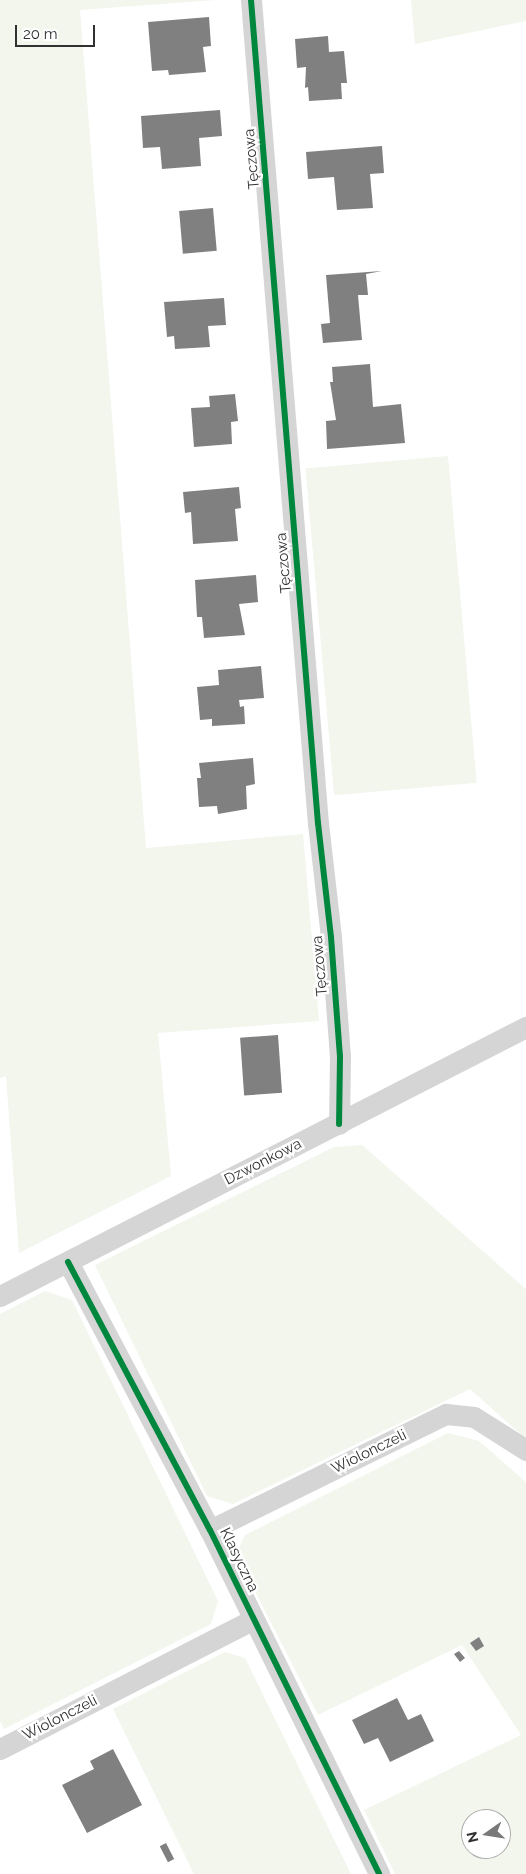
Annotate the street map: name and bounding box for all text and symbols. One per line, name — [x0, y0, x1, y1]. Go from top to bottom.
scale bar — [18, 15, 98, 47]
text: 20 m — [23, 25, 58, 43]
street label: Tęczowa — [240, 128, 264, 190]
street label: Tęczowa — [272, 532, 296, 594]
street label: Tęczowa — [308, 935, 332, 997]
street label: Dzwonkowa — [221, 1135, 305, 1189]
street label: Wiolonczeli — [329, 1426, 409, 1478]
street label: Klasyczna — [216, 1525, 262, 1595]
street label: Wiolonczeli — [20, 1692, 100, 1744]
north arrow — [461, 1809, 511, 1859]
text: N — [463, 1830, 481, 1844]

